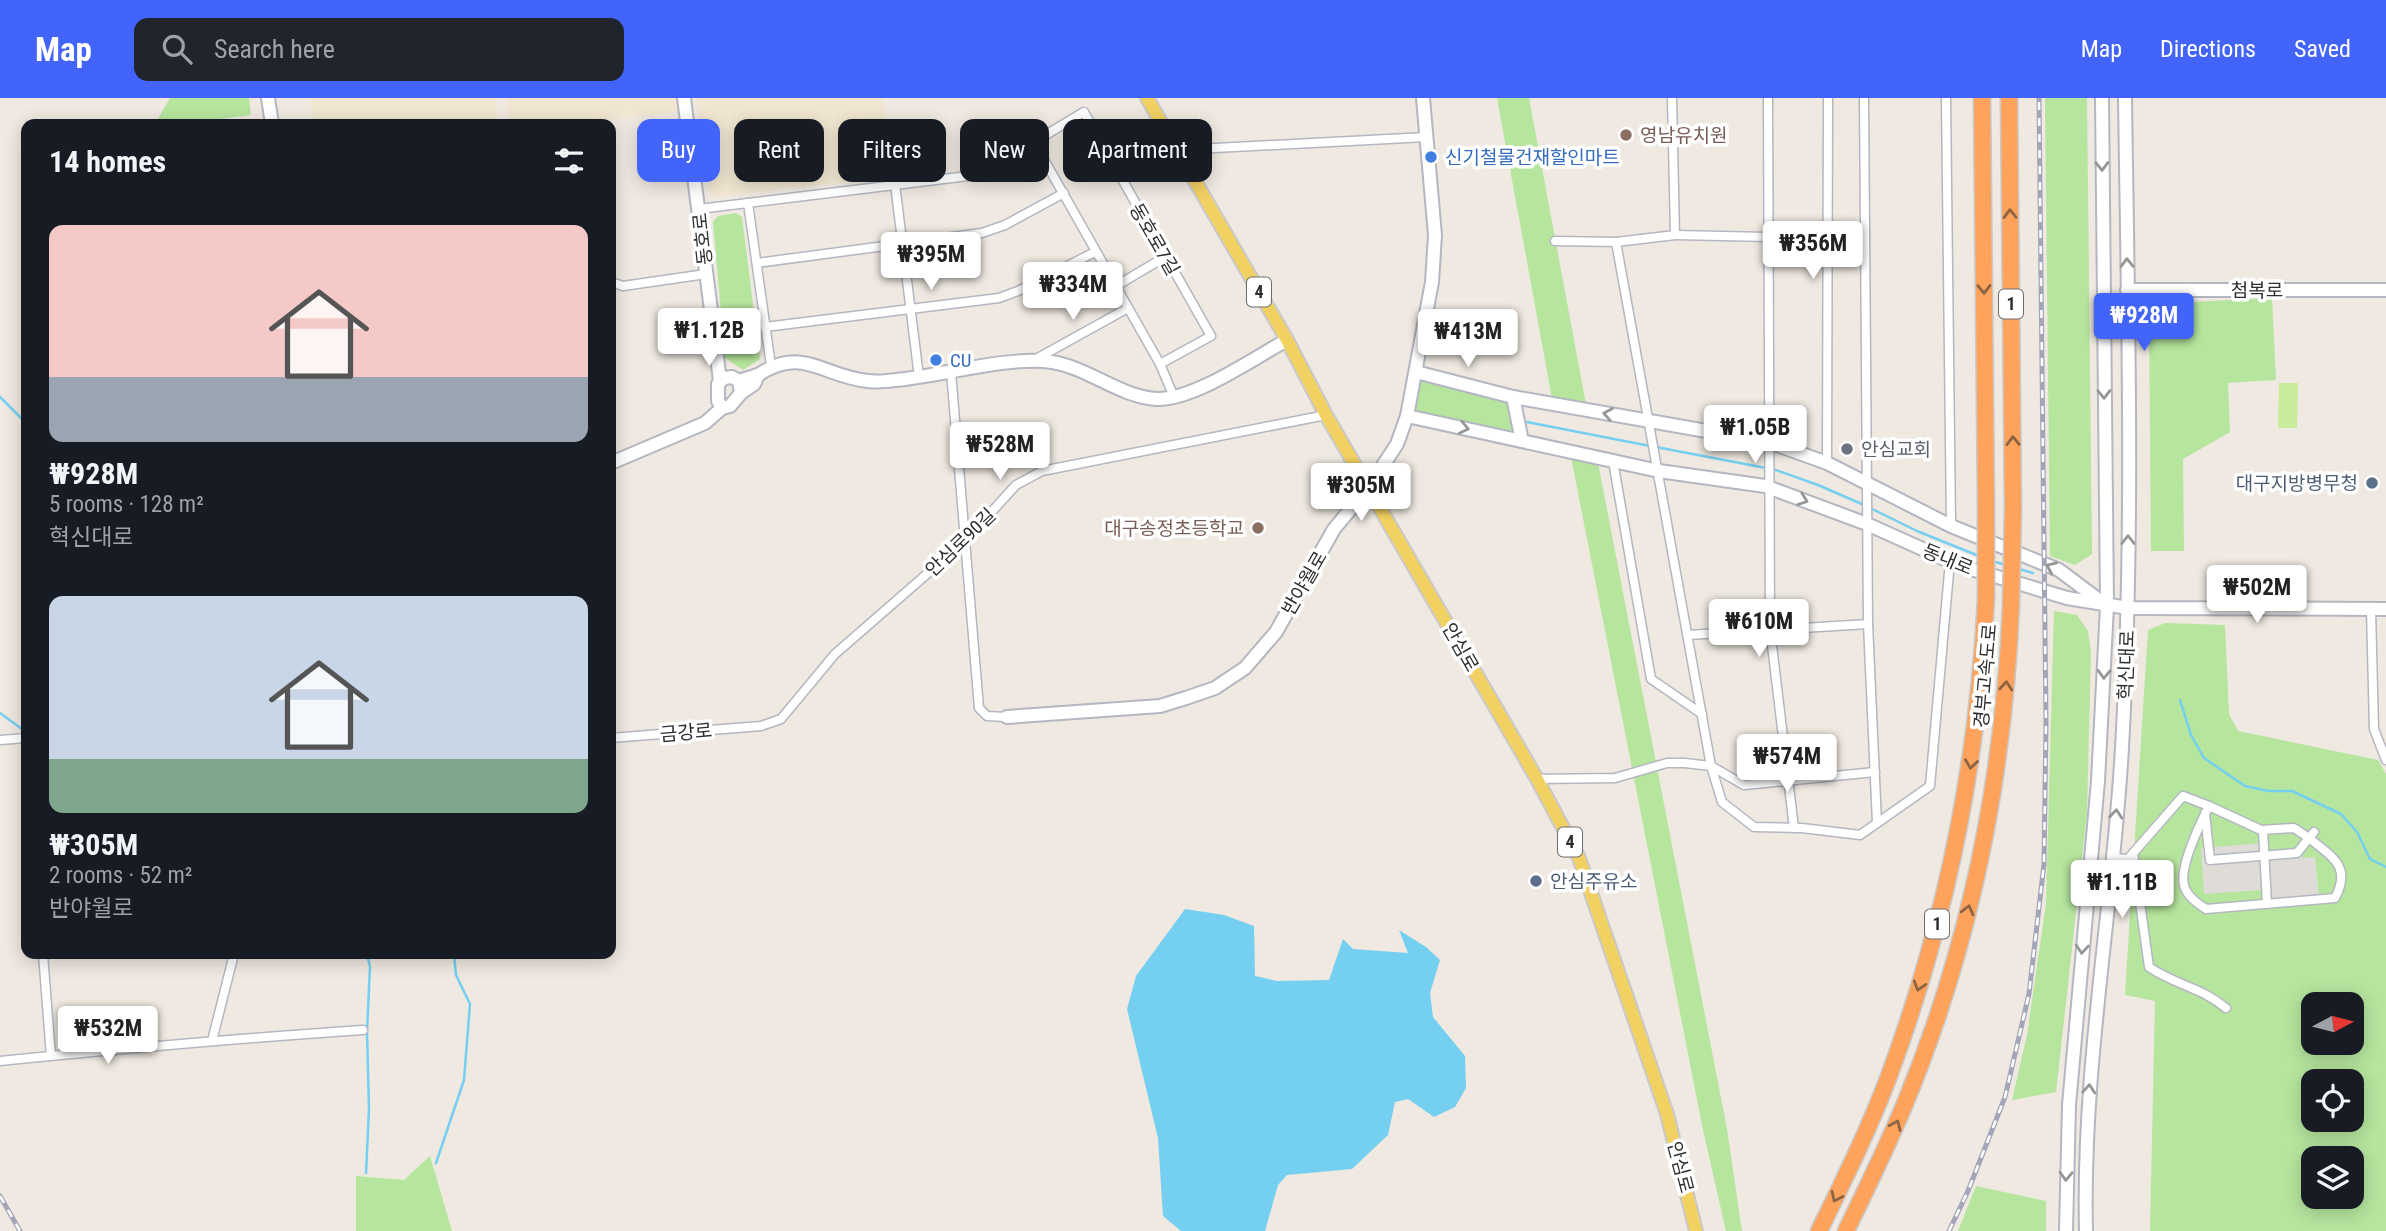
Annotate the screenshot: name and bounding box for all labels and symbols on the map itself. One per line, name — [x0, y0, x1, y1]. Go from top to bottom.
place label: 영남유치원 — [1640, 124, 1727, 147]
marker: 영남유치원 — [1618, 127, 1634, 143]
place label: 신기철물건재할인마트 — [1445, 146, 1620, 169]
marker: 신기철물건재할인마트 — [1423, 149, 1439, 165]
one-way arrow — [2094, 161, 2110, 172]
street label: 동호로7길 — [1125, 199, 1184, 279]
one-way arrow — [2002, 208, 2018, 219]
street label: 동호로 — [688, 212, 717, 266]
pin: ₩356M — [1764, 222, 1862, 281]
pin: ₩395M — [882, 232, 980, 292]
one-way arrow — [2119, 258, 2135, 268]
pin: ₩334M — [1024, 262, 1122, 322]
road number: 4 — [1247, 278, 1271, 307]
street label: 첨복로 — [2231, 279, 2283, 302]
one-way arrow — [1976, 284, 1992, 294]
road number: 1 — [1999, 289, 2023, 318]
pin: ₩928M — [2095, 294, 2193, 353]
pin: ₩1.12B — [652, 308, 766, 368]
pin: ₩413M — [1419, 310, 1517, 369]
place label: CU — [950, 349, 971, 372]
marker: CU — [928, 352, 944, 368]
one-way arrow — [2097, 388, 2112, 399]
pin: ₩1.05B — [1698, 406, 1812, 465]
one-way arrow — [1602, 407, 1614, 422]
one-way arrow — [1458, 420, 1470, 435]
pin: ₩528M — [951, 422, 1049, 482]
one-way arrow — [2005, 436, 2020, 447]
place label: 안심교회 — [1861, 438, 1931, 461]
marker: 안심교회 — [1839, 441, 1855, 457]
pin: ₩305M — [1312, 464, 1410, 523]
place label: 대구지방병무청 — [2236, 472, 2358, 495]
marker: 대구지방병무청 — [2364, 475, 2380, 491]
one-way arrow — [1797, 492, 1809, 506]
street label: 안심로90길 — [920, 503, 1000, 581]
place label: 대구송정초등학교 — [1104, 517, 1244, 540]
marker: 대구송정초등학교 — [1250, 520, 1266, 536]
one-way arrow — [2120, 534, 2136, 545]
street label: 동내로 — [1919, 539, 1976, 580]
street label: 반야월로 — [1277, 547, 1332, 619]
one-way arrow — [2046, 561, 2058, 575]
pin: ₩502M — [2208, 566, 2306, 625]
pin: ₩610M — [1710, 600, 1808, 659]
street label: 안심로 — [1437, 619, 1484, 676]
street label: 경부고속도로 — [1969, 623, 2002, 729]
street label: 혁신대로 — [2114, 630, 2139, 700]
one-way arrow — [2096, 669, 2111, 680]
one-way arrow — [1998, 680, 2013, 691]
street label: 금강로 — [659, 719, 713, 746]
pin: ₩574M — [1738, 734, 1836, 794]
one-way arrow — [1963, 758, 1978, 770]
one-way arrow — [2108, 808, 2123, 819]
road number: 4 — [1558, 828, 1582, 856]
pin: ₩1.11B — [2065, 860, 2179, 920]
place label: 안심주유소 — [1550, 870, 1637, 893]
marker: 안심주유소 — [1528, 873, 1544, 889]
one-way arrow — [1960, 904, 1975, 916]
road number: 1 — [1925, 910, 1949, 938]
one-way arrow — [2075, 944, 2090, 955]
one-way arrow — [1913, 979, 1928, 991]
north arrow — [2301, 992, 2364, 1055]
pin: ₩532M — [59, 1006, 157, 1066]
one-way arrow — [2081, 1084, 2096, 1095]
one-way arrow — [1888, 1120, 1902, 1132]
street label: 안심로 — [1663, 1139, 1698, 1195]
one-way arrow — [2059, 1171, 2074, 1182]
one-way arrow — [1830, 1190, 1844, 1202]

